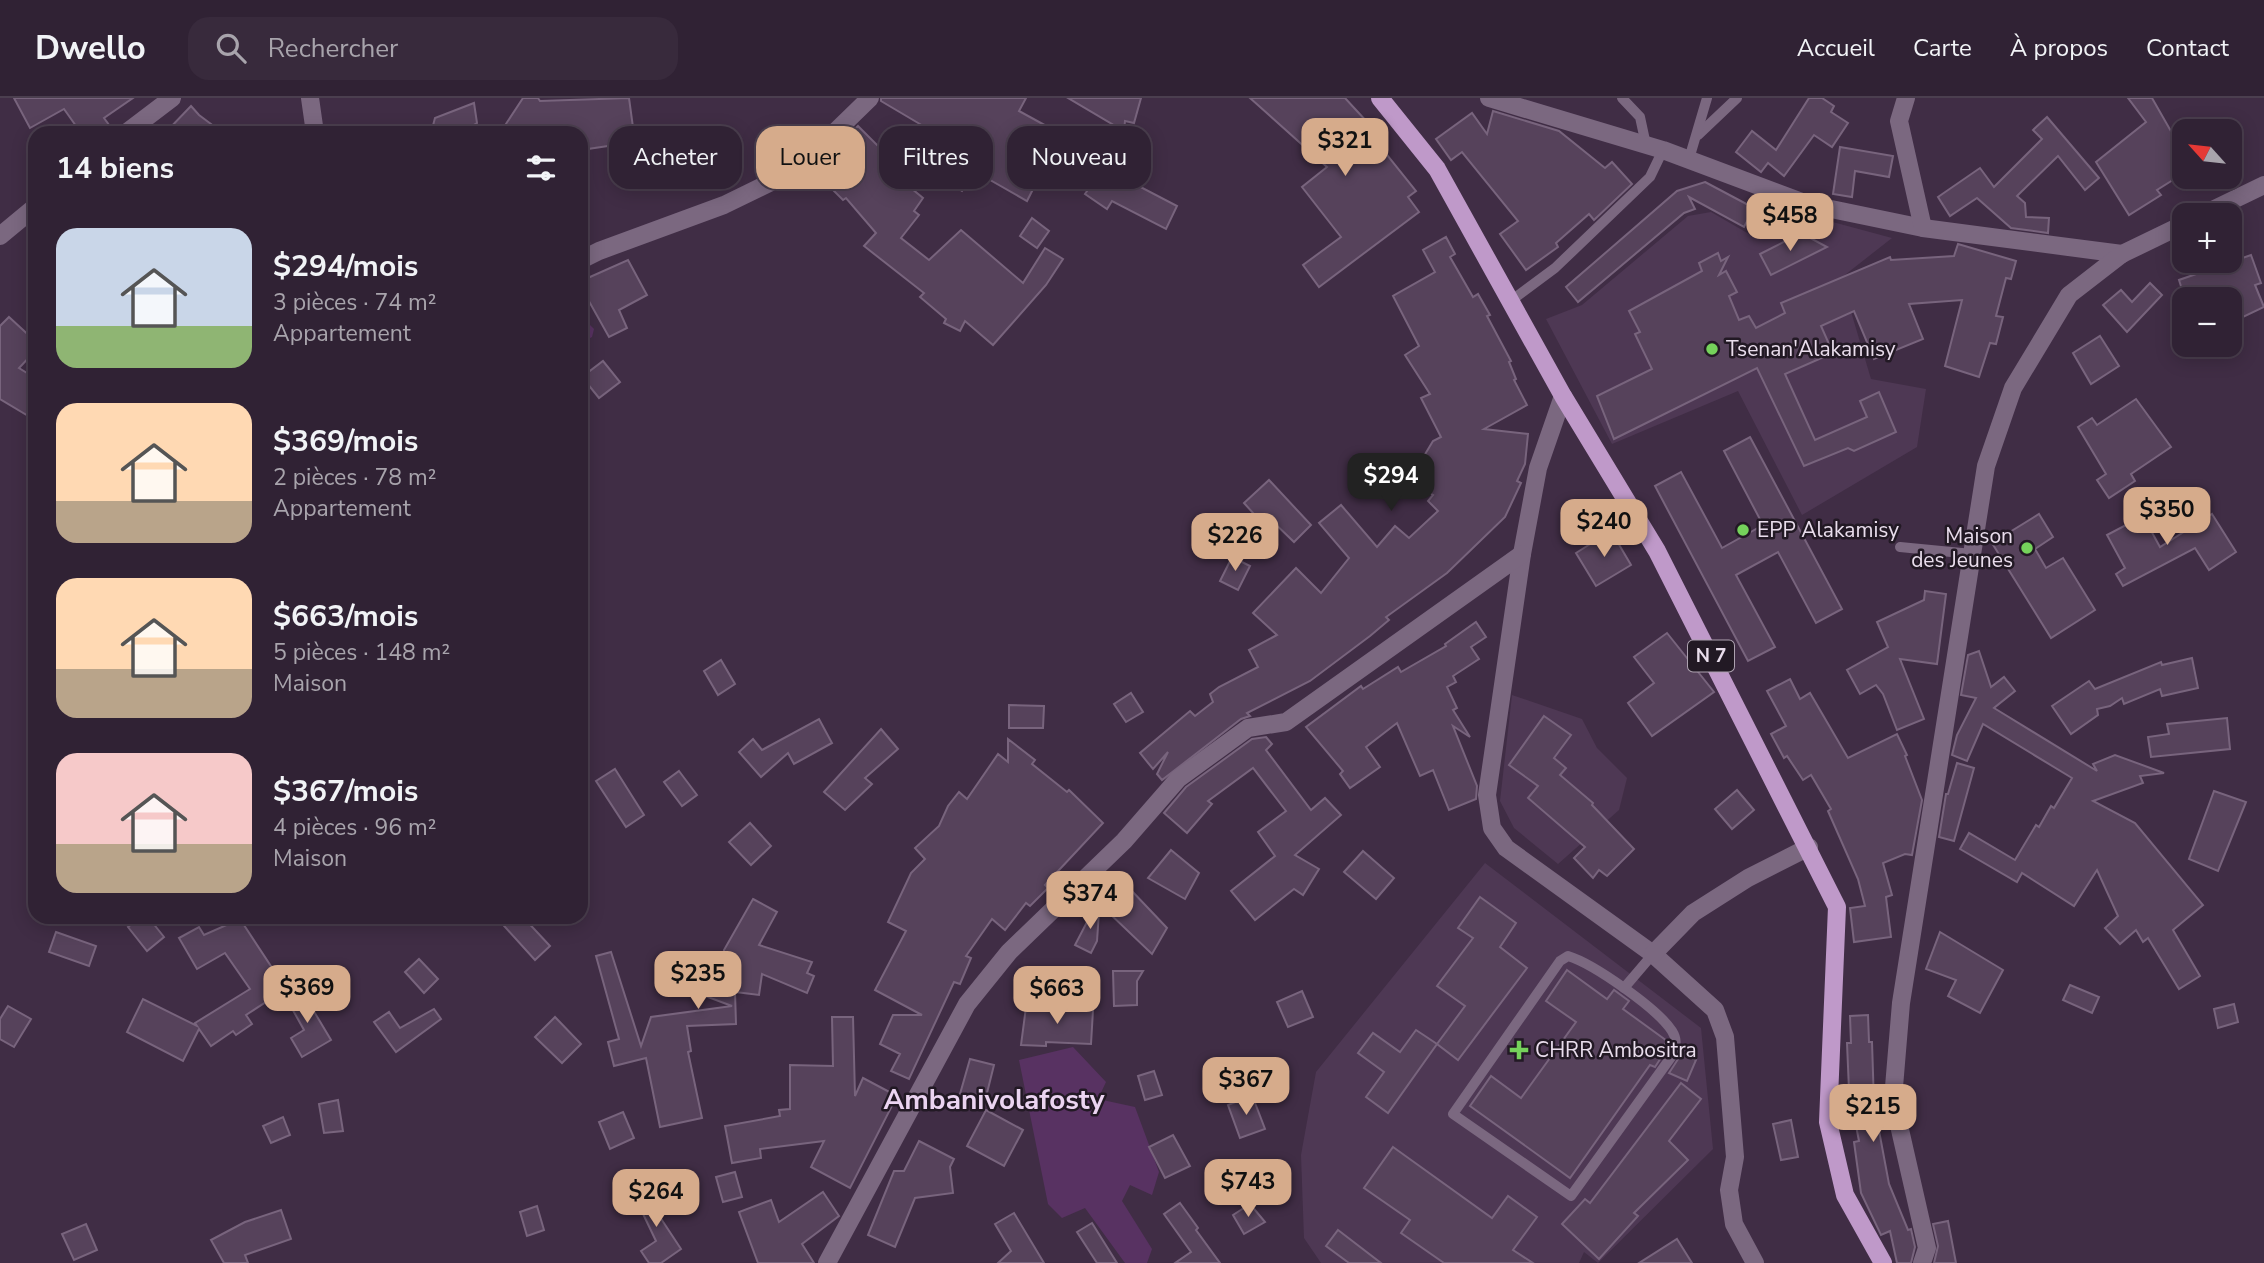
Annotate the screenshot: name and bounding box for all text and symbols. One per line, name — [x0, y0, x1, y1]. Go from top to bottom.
search box — [188, 17, 678, 80]
text: Dwello — [35, 26, 146, 71]
icon: search — [212, 29, 250, 67]
text: Rechercher — [268, 31, 398, 66]
text: Accueil — [1797, 32, 1875, 64]
text: Carte — [1913, 32, 1972, 64]
text: À propos — [2010, 32, 2108, 64]
text: Contact — [2146, 32, 2229, 64]
pin: $321 — [1304, 118, 1386, 178]
north arrow — [2172, 119, 2242, 189]
map controls — [2172, 119, 2242, 357]
text: $321 — [1317, 125, 1373, 156]
chip: Acheter — [609, 126, 742, 189]
chip: Louer — [756, 126, 865, 189]
chip: Filtres — [879, 126, 993, 189]
chip: Nouveau — [1007, 126, 1151, 189]
text: 14 biens — [56, 148, 174, 189]
icon: filters — [522, 149, 560, 187]
pin: $458 — [1749, 194, 1831, 253]
text: $458 — [1762, 200, 1818, 231]
button: + — [2172, 203, 2242, 273]
text: $294/mois — [273, 246, 418, 287]
icon: home — [112, 256, 196, 340]
text: 3 pièces · 74 m² — [273, 287, 436, 318]
button: − — [2172, 287, 2242, 357]
text: Appartement — [273, 318, 411, 349]
place label: Tsenan'Alakamisy — [1726, 335, 1896, 363]
marker: Tsenan'Alakamisy — [1704, 341, 1720, 357]
text: $369/mois — [273, 421, 418, 462]
icon: home — [112, 431, 196, 515]
pin: $294 — [1350, 454, 1432, 513]
text: $294 — [1363, 460, 1419, 491]
text: 2 pièces · 78 m² — [273, 462, 436, 493]
pin: $350 — [2126, 488, 2208, 547]
text: Appartement — [273, 493, 411, 524]
text: $350 — [2139, 494, 2195, 525]
pin: $240 — [1563, 500, 1645, 559]
text: $240 — [1576, 506, 1632, 537]
pin: $226 — [1194, 514, 1276, 573]
place label: EPP Alakamisy — [1757, 516, 1899, 544]
text: $226 — [1207, 520, 1263, 551]
marker: EPP Alakamisy — [1735, 522, 1751, 538]
place label: Maison des Jeunes — [1911, 522, 2013, 574]
marker: Maison des Jeunes — [2019, 540, 2035, 556]
text: $663/mois — [273, 596, 418, 637]
icon: home — [112, 606, 196, 690]
text: 5 pièces · 148 m² — [273, 637, 450, 668]
road number: N 7 — [1688, 640, 1734, 671]
text: Maison — [273, 668, 347, 699]
text: $367/mois — [273, 771, 418, 812]
icon: home — [112, 781, 196, 865]
text: 4 pièces · 96 m² — [273, 812, 436, 843]
text: Maison — [273, 843, 347, 874]
pin: $374 — [1049, 872, 1131, 931]
text: $374 — [1062, 878, 1118, 909]
pin: $235 — [657, 951, 739, 1011]
text: $235 — [670, 958, 726, 989]
pin: $369 — [266, 965, 348, 1025]
pin: $663 — [1016, 967, 1098, 1026]
text: $369 — [279, 972, 335, 1003]
text: $663 — [1029, 973, 1085, 1004]
place label: CHRR Ambositra — [1535, 1036, 1697, 1064]
marker: CHRR Ambositra — [1509, 1040, 1529, 1060]
pin: $367 — [1205, 1058, 1287, 1117]
text: $367 — [1218, 1064, 1274, 1095]
district label: Ambanivolafosty — [883, 1081, 1105, 1119]
pin: $215 — [1832, 1084, 1914, 1144]
text: $215 — [1845, 1091, 1901, 1122]
pin: $743 — [1207, 1160, 1289, 1219]
text: $743 — [1220, 1166, 1276, 1197]
pin: $264 — [615, 1170, 697, 1229]
text: $264 — [628, 1176, 684, 1207]

